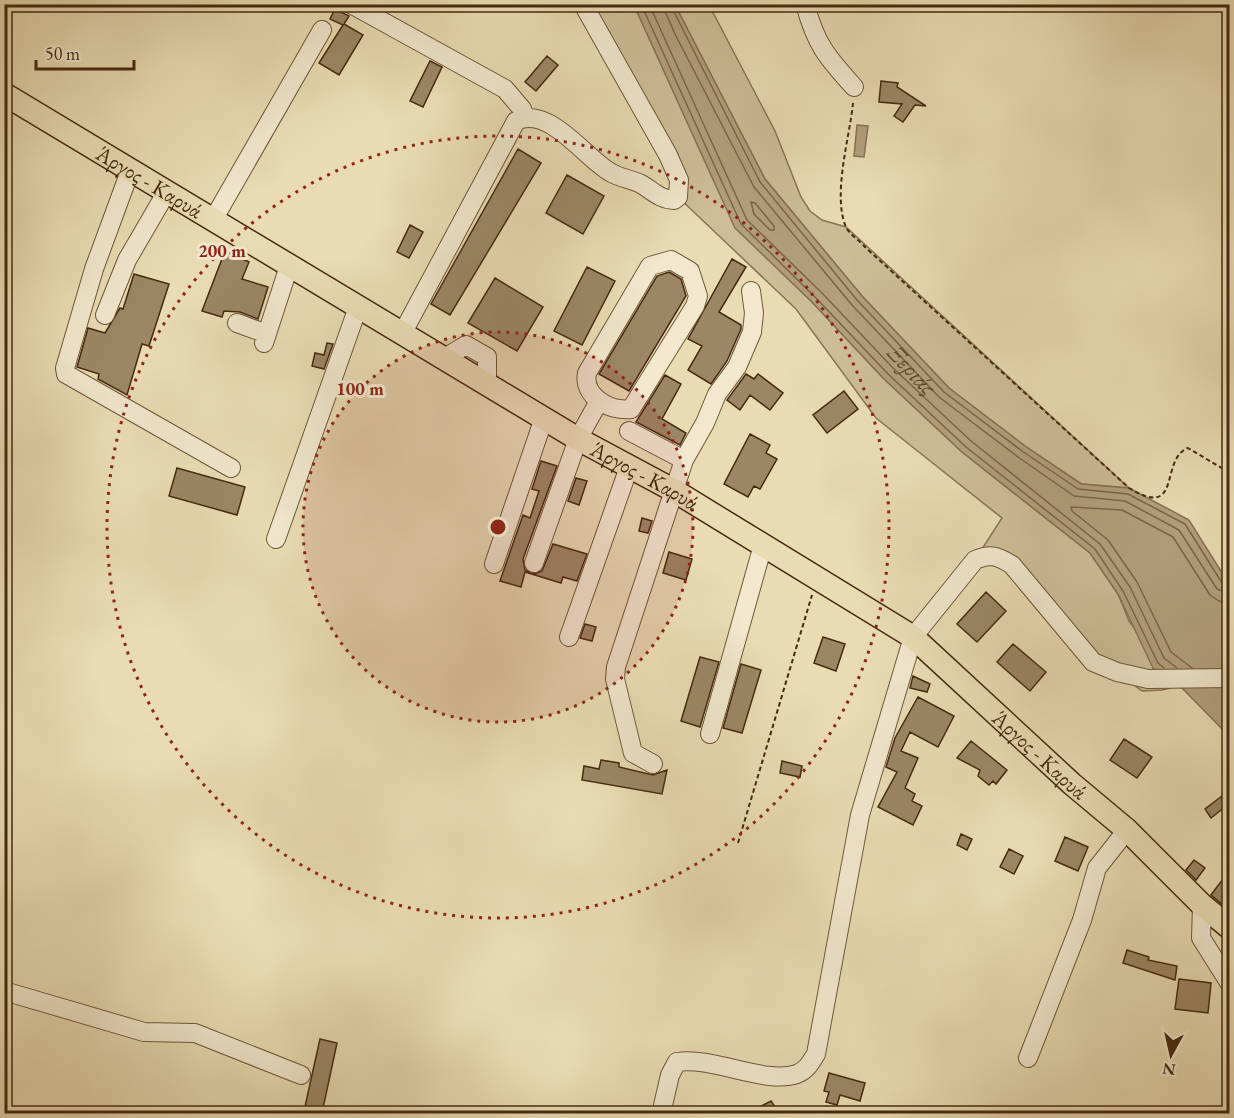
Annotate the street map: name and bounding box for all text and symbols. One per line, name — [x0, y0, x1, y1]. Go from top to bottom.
scale bar — [36, 33, 134, 71]
text: 50 m — [45, 42, 80, 65]
street label: Άργος - Καρυά — [90, 138, 209, 225]
text: 200 m — [198, 239, 246, 262]
water label: Ξεριάς — [881, 337, 945, 402]
text: 100 m — [336, 377, 384, 400]
street label: Άργος - Καρυά — [585, 434, 705, 518]
centre of rings — [488, 517, 508, 537]
street label: Άργος - Καρυά — [986, 703, 1094, 806]
north arrow — [1141, 1025, 1201, 1085]
text: N — [1161, 1058, 1177, 1081]

